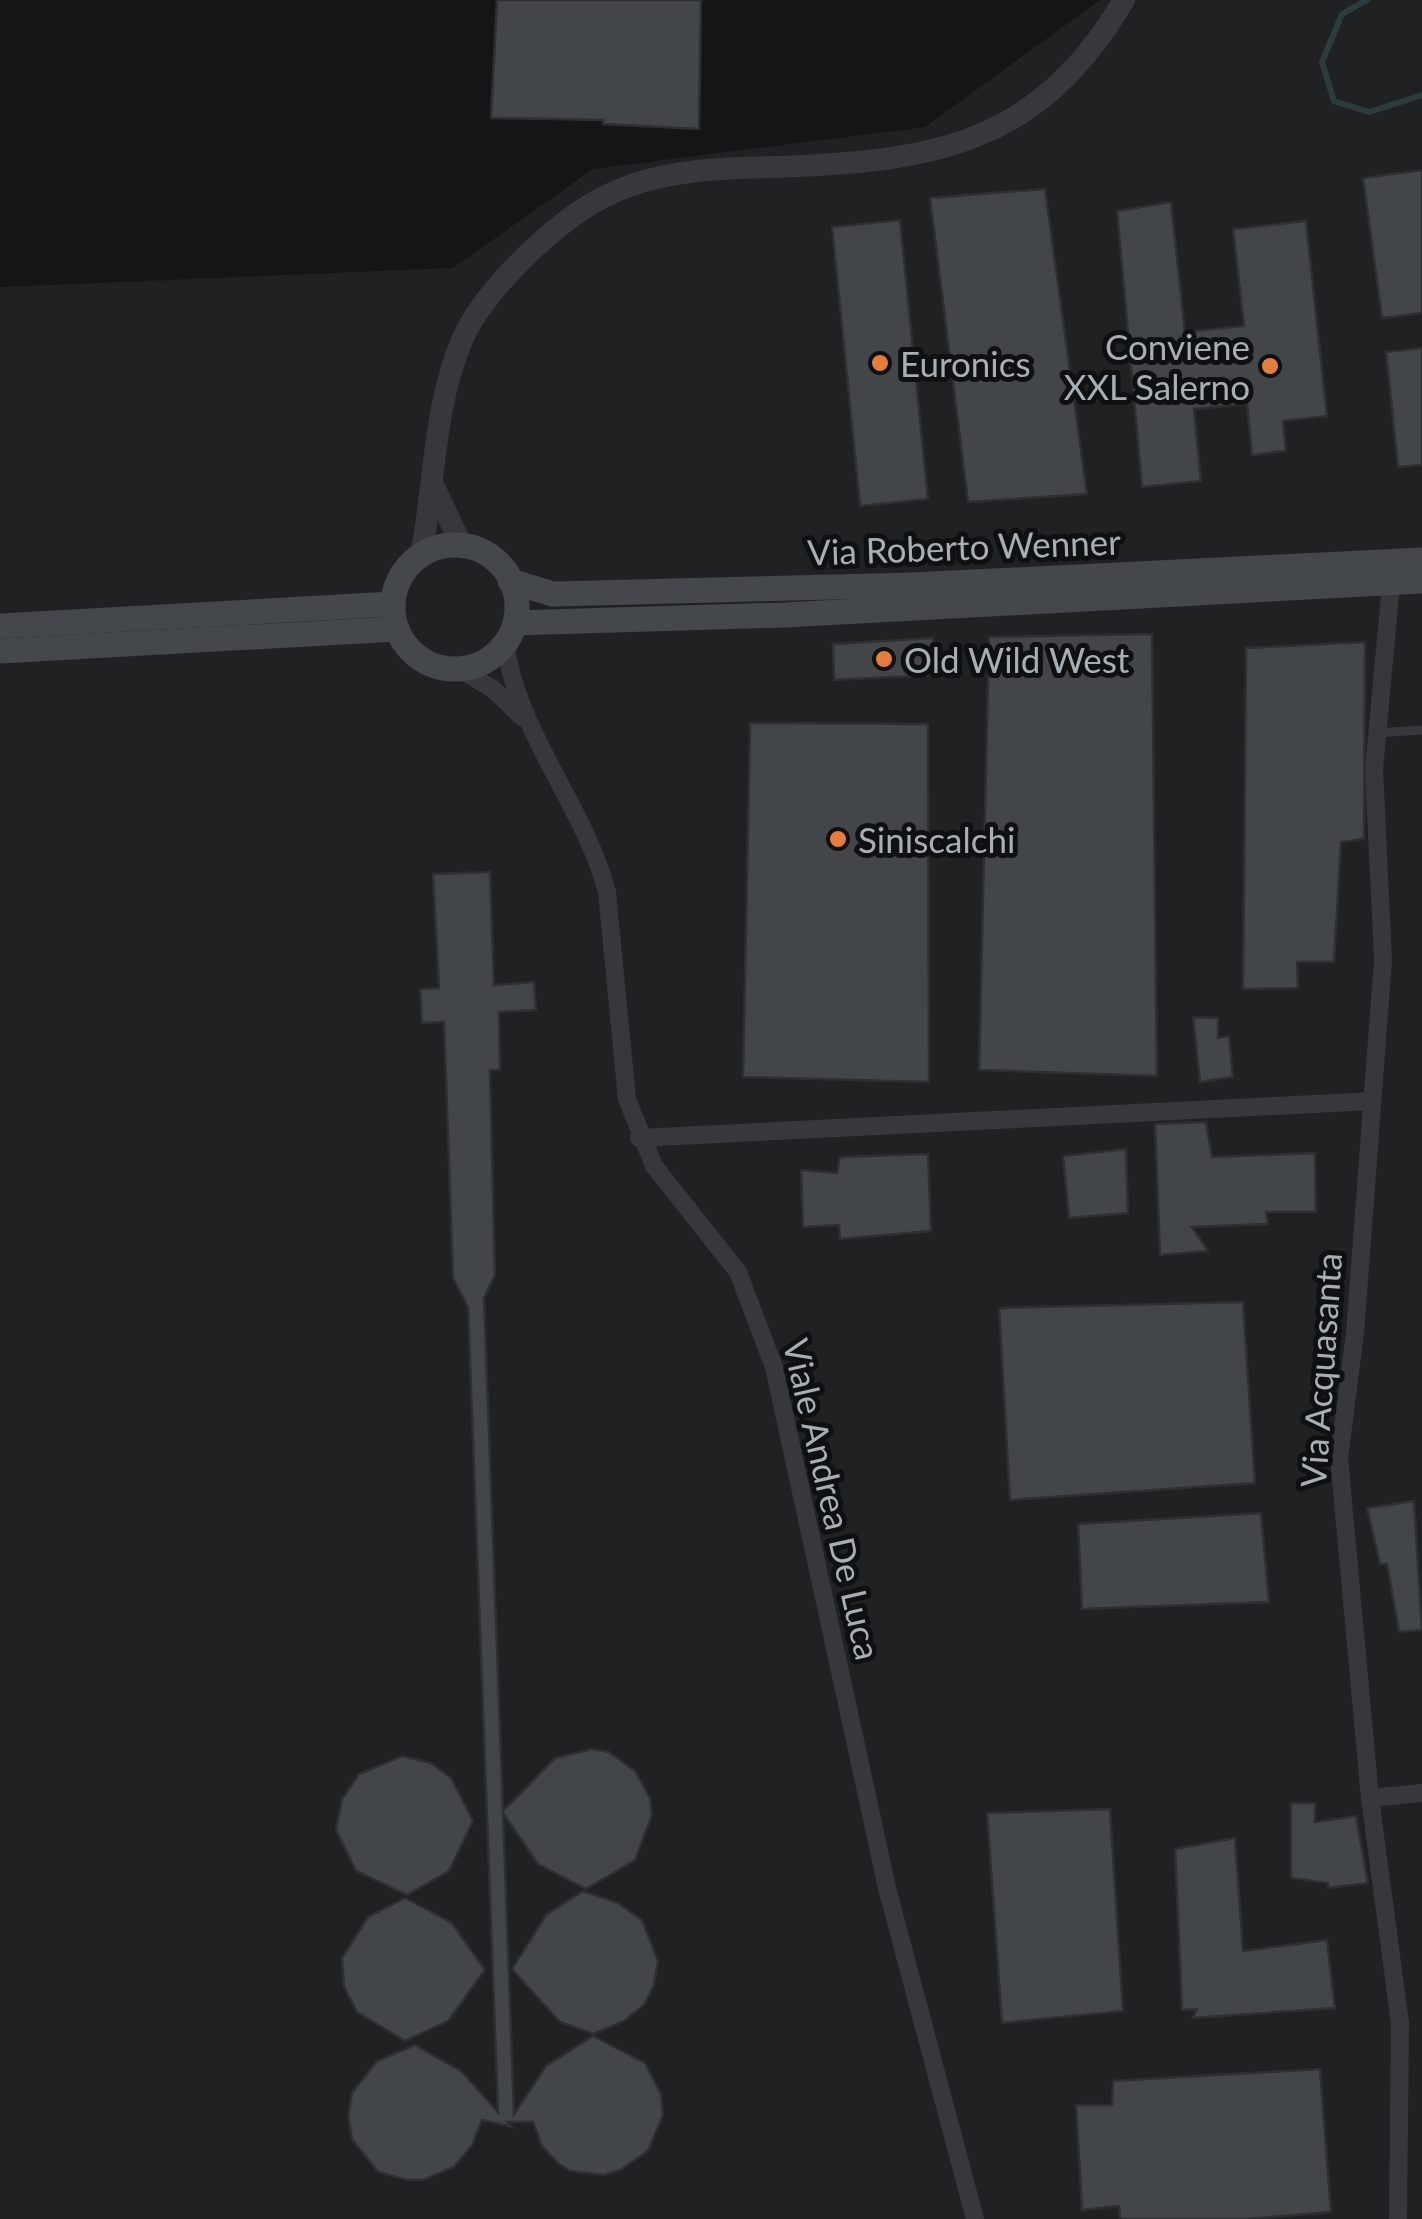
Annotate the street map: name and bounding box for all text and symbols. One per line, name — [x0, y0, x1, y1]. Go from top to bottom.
place label: Conviene XXL Salerno — [1064, 325, 1250, 407]
place label: Euronics — [900, 342, 1031, 384]
marker: Euronics — [869, 352, 891, 374]
marker: Conviene XXL Salerno — [1259, 355, 1281, 377]
street label: Via Roberto Wenner — [806, 520, 1122, 572]
place label: Old Wild West — [904, 638, 1130, 680]
marker: Old Wild West — [873, 648, 895, 670]
place label: Siniscalchi — [858, 818, 1015, 860]
marker: Siniscalchi — [827, 828, 849, 850]
street label: Via Acquasanta — [1291, 1251, 1349, 1489]
street label: Viale Andrea De Luca — [776, 1334, 890, 1664]

